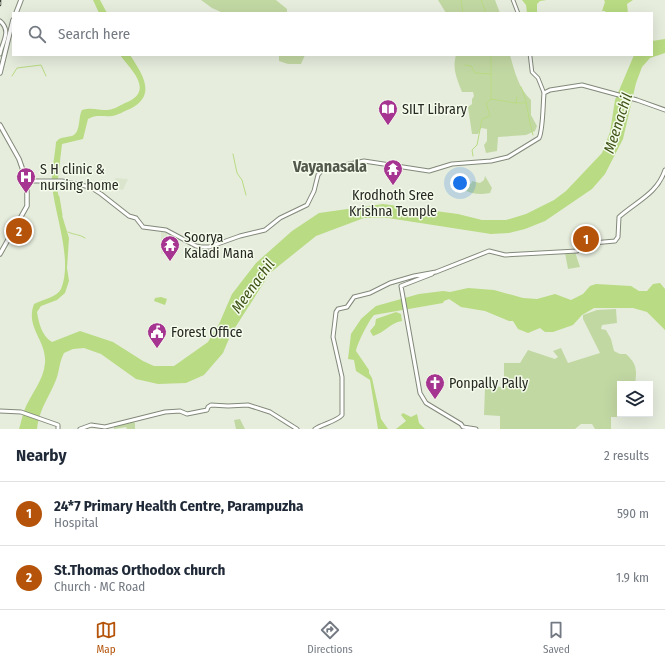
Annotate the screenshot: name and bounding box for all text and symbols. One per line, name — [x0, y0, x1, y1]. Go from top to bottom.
search box — [12, 12, 653, 56]
icon: search — [26, 23, 48, 45]
text: Search here — [58, 25, 130, 43]
water label: Meenachil — [600, 91, 636, 155]
library icon: SILT Library — [377, 98, 399, 126]
place label: SILT Library — [402, 101, 468, 118]
district label: Vayanasala — [292, 157, 367, 176]
temple icon: Krodhoth Sree Krishna Temple — [382, 158, 404, 186]
place label: S H clinic & nursing home — [40, 161, 119, 194]
hospital icon: S H clinic & nursing home — [15, 166, 37, 194]
your location — [450, 173, 470, 193]
place label: Krodhoth Sree Krishna Temple — [349, 187, 437, 220]
pin: 2 — [6, 216, 32, 246]
pin: 1 — [573, 224, 599, 254]
place label: Soorya Kaladi Mana — [184, 229, 254, 262]
temple icon: Soorya Kaladi Mana — [159, 234, 181, 262]
water label: Meenachil — [227, 255, 279, 317]
public building icon: Forest Office — [146, 321, 168, 349]
place label: Forest Office — [171, 324, 242, 341]
church icon: Ponpally Pally — [424, 372, 446, 400]
place label: Ponpally Pally — [449, 375, 529, 392]
map controls — [617, 381, 653, 417]
button: layers — [617, 381, 653, 417]
text: Nearby — [16, 445, 67, 466]
text: 2 results — [604, 448, 649, 463]
text: 24*7 Primary Health Centre, Parampuzha — [54, 497, 304, 515]
text: 1 — [26, 506, 32, 521]
text: 590 m — [617, 506, 649, 521]
text: Hospital — [54, 515, 98, 530]
text: St.Thomas Orthodox church — [54, 561, 225, 579]
text: 2 — [26, 570, 32, 585]
text: 1.9 km — [616, 570, 649, 585]
text: Church · MC Road — [54, 579, 145, 594]
tab: Map — [95, 619, 117, 656]
tab: Directions — [307, 619, 353, 656]
tab: Saved — [543, 619, 570, 656]

